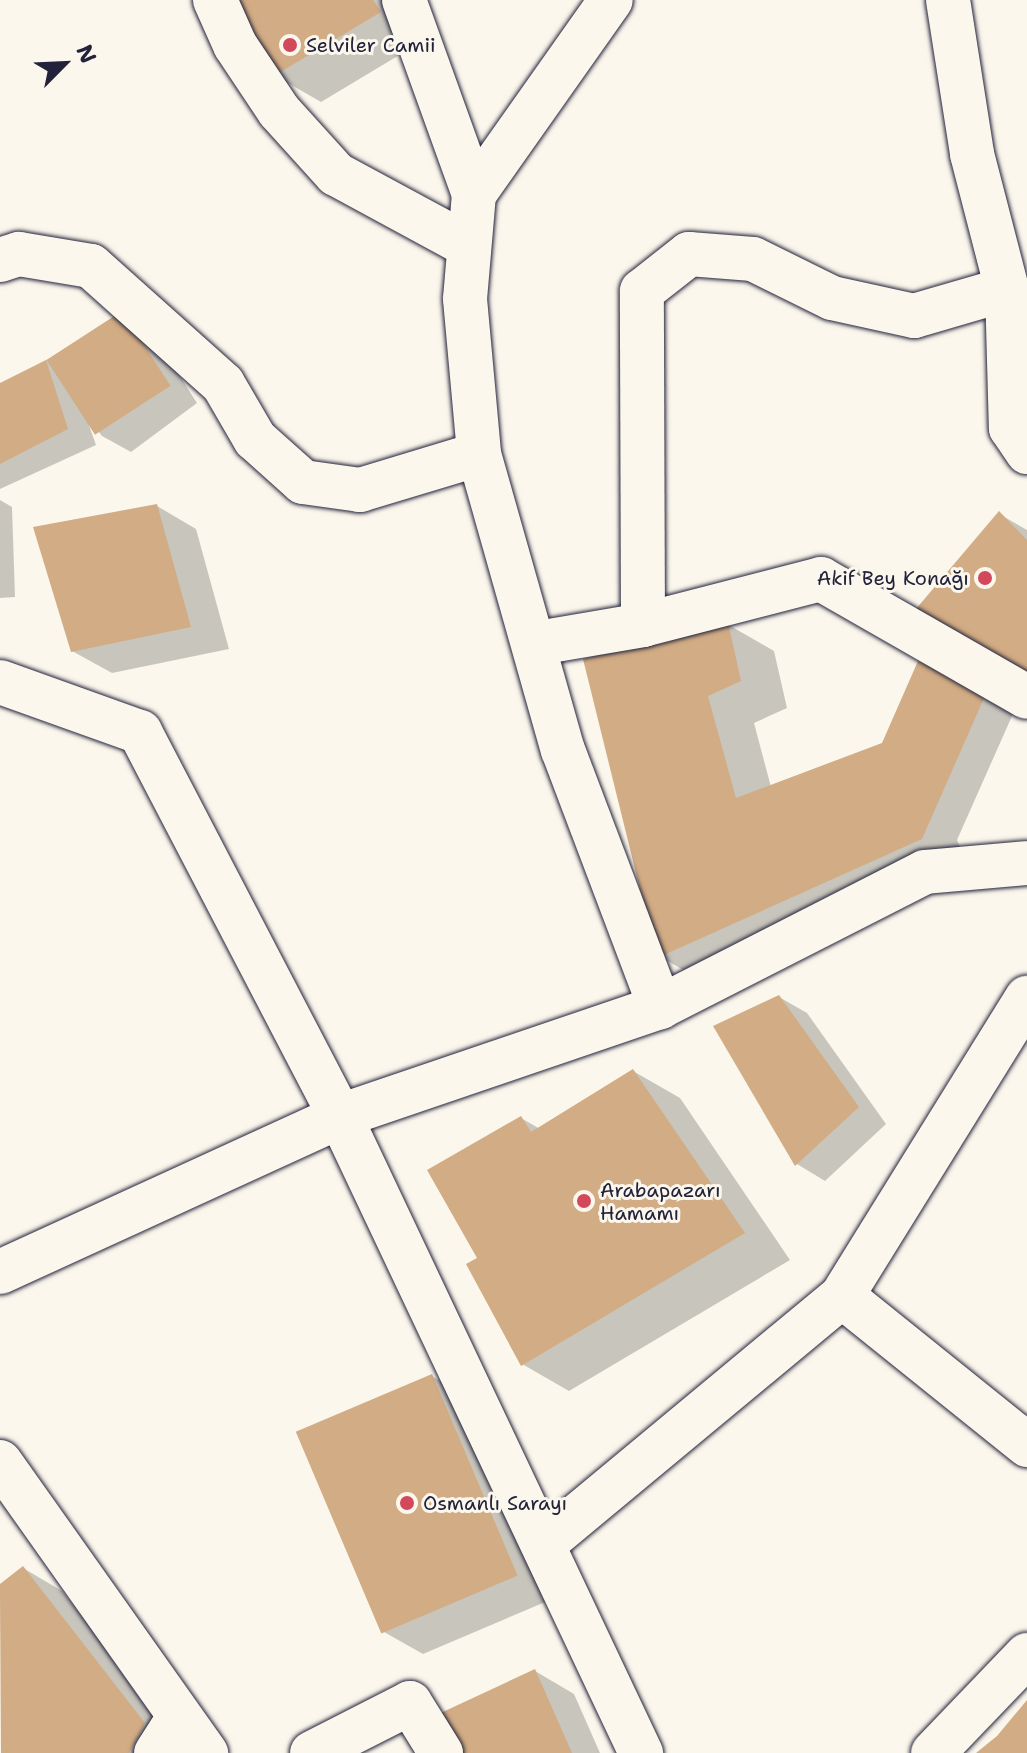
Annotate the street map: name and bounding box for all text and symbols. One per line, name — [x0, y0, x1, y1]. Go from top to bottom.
north arrow — [24, 24, 104, 104]
place label: Selviler Camii — [306, 33, 436, 57]
marker: Selviler Camii — [281, 36, 299, 54]
text: N — [70, 40, 103, 68]
place label: Akif Bey Konağı — [817, 566, 969, 590]
marker: Akif Bey Konağı — [976, 569, 994, 587]
place label: Arabapazarı Hamamı — [600, 1178, 721, 1225]
marker: Arabapazarı Hamamı — [575, 1192, 593, 1210]
place label: Osmanlı Sarayı — [423, 1491, 567, 1515]
marker: Osmanlı Sarayı — [398, 1494, 416, 1512]

